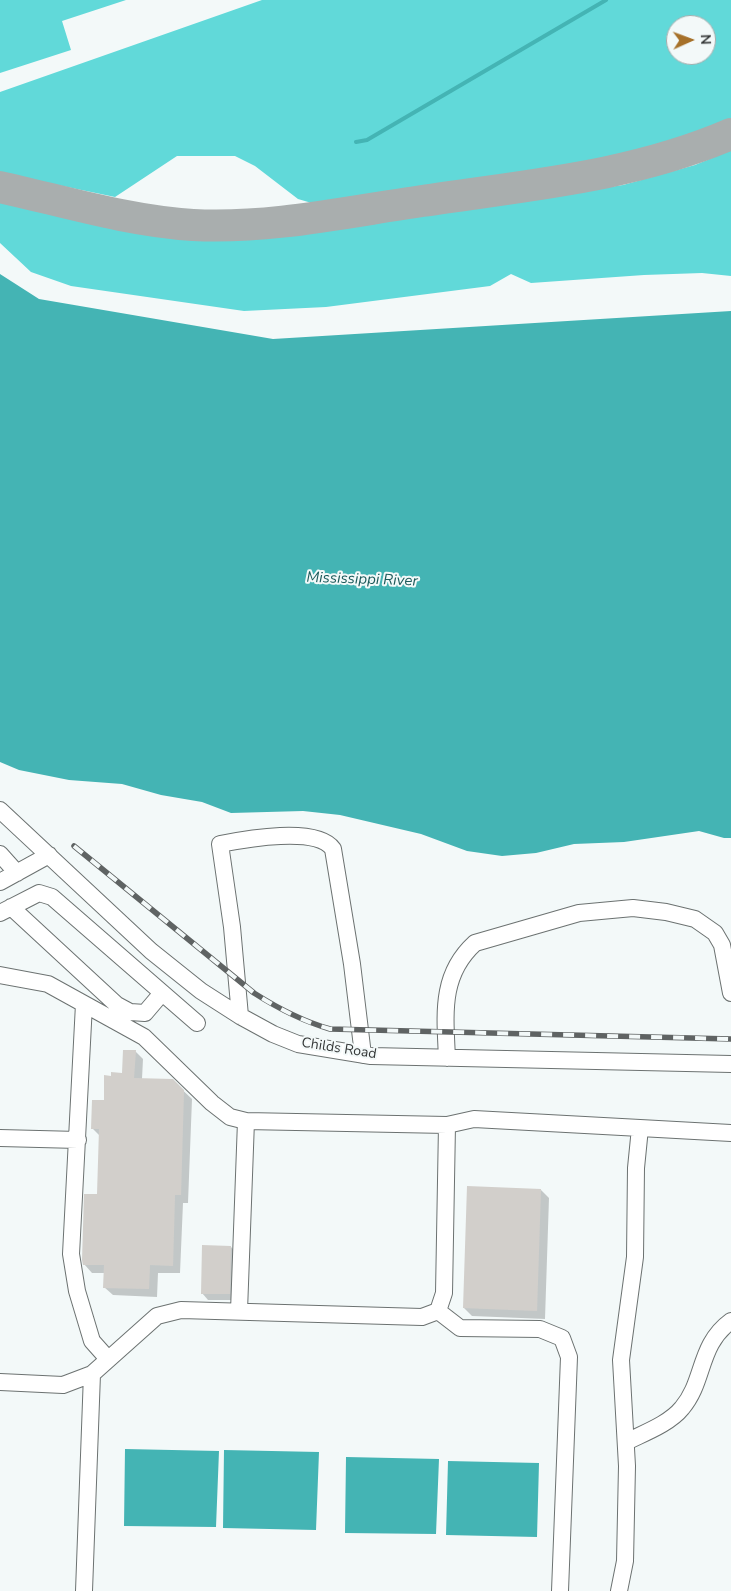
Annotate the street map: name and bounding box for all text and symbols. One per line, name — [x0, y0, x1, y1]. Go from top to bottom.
north arrow — [666, 15, 716, 65]
text: N — [696, 34, 715, 45]
water label: Mississippi River — [306, 569, 418, 591]
street label: Childs Road — [300, 1035, 378, 1063]

